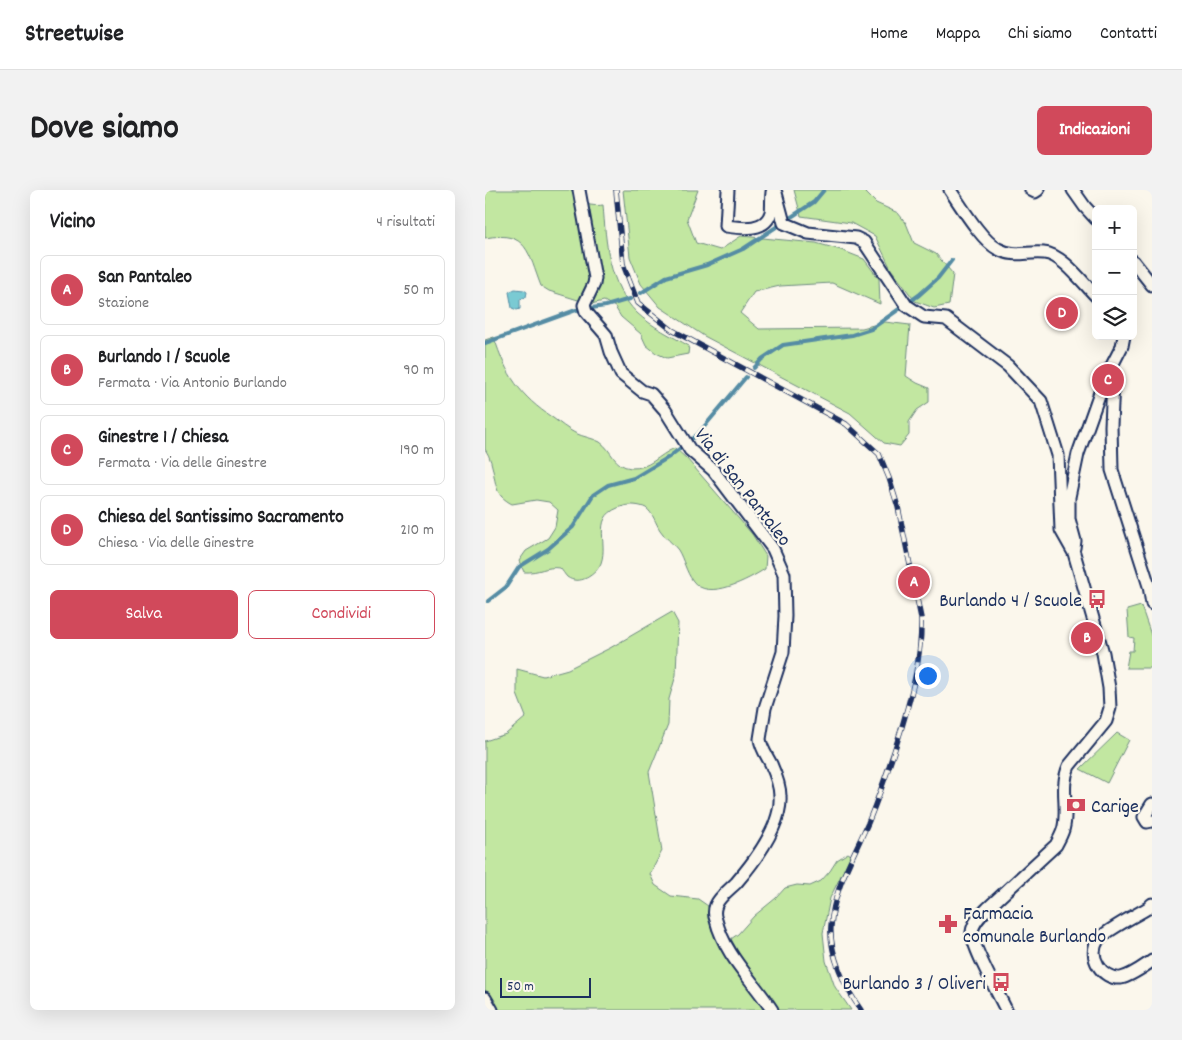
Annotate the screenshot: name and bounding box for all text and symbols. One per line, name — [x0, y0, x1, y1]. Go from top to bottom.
text: Streetwise — [25, 18, 124, 52]
text: Home — [870, 22, 908, 47]
text: Mappa — [936, 22, 980, 47]
text: Chi siamo — [1008, 22, 1072, 47]
text: Contatti — [1100, 22, 1157, 47]
text: Dove siamo — [30, 105, 179, 155]
button: Indicazioni — [1037, 106, 1152, 155]
map controls — [1092, 205, 1137, 340]
button: + — [1092, 205, 1137, 250]
text: Vicino — [50, 208, 95, 238]
text: 4 risultati — [376, 211, 435, 234]
button: − — [1092, 250, 1137, 295]
text: San Pantaleo — [98, 265, 192, 292]
text: A — [63, 279, 71, 302]
text: 50 m — [403, 279, 434, 302]
text: Stazione — [98, 292, 149, 315]
pin: D — [1046, 294, 1078, 332]
button: layers — [1092, 295, 1137, 340]
text: Burlando 1 / Scuole — [98, 345, 230, 372]
text: B — [63, 359, 71, 382]
text: 90 m — [403, 359, 434, 382]
pin: C — [1092, 361, 1124, 399]
text: Fermata · Via Antonio Burlando — [98, 372, 287, 395]
street label: Via di San Pantaleo — [686, 423, 797, 553]
text: Ginestre 1 / Chiesa — [98, 425, 228, 452]
text: C — [63, 439, 71, 462]
text: 190 m — [400, 439, 434, 462]
text: Fermata · Via delle Ginestre — [98, 452, 267, 475]
text: Chiesa del Santissimo Sacramento — [98, 505, 344, 532]
text: D — [63, 519, 71, 542]
text: 210 m — [400, 519, 434, 542]
text: Chiesa · Via delle Ginestre — [98, 532, 254, 555]
pin: A — [898, 563, 930, 601]
place label: Burlando 4 / Scuole — [939, 588, 1082, 616]
bus stop icon: Burlando 4 / Scuole — [1086, 588, 1108, 610]
button: Salva — [50, 590, 238, 639]
button: Condividi — [248, 590, 435, 639]
pin: B — [1071, 619, 1103, 657]
your location — [915, 663, 941, 689]
bank icon: Carige — [1065, 794, 1087, 816]
place label: Carige — [1091, 794, 1139, 822]
place label: Farmacia comunale Burlando — [963, 901, 1106, 952]
pharmacy icon: Farmacia comunale Burlando — [937, 913, 959, 935]
place label: Burlando 3 / Oliveri — [842, 971, 986, 999]
bus stop icon: Burlando 3 / Oliveri — [990, 971, 1012, 993]
scale bar — [500, 975, 591, 998]
text: 50 m — [507, 977, 534, 997]

